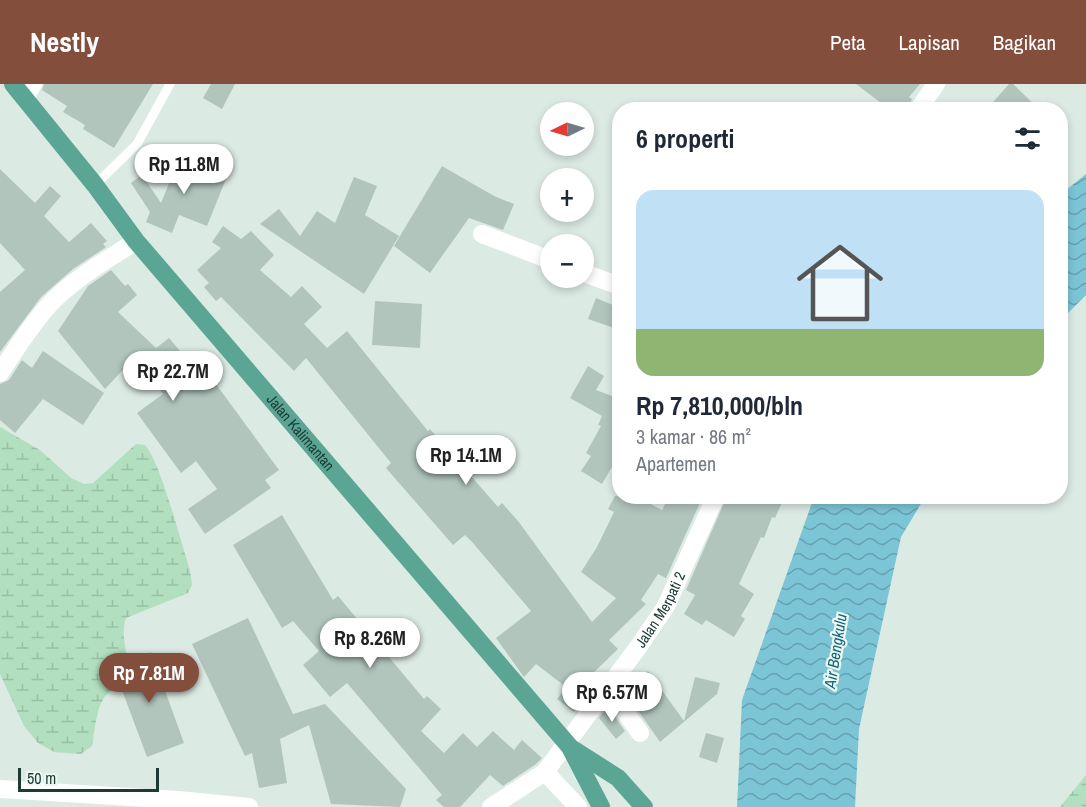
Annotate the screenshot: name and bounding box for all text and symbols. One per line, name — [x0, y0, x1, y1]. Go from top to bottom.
text: Nestly — [30, 23, 99, 61]
text: Peta — [830, 28, 866, 57]
text: Lapisan — [899, 28, 960, 57]
text: Bagikan — [993, 28, 1056, 57]
north arrow — [540, 102, 594, 156]
map controls — [540, 102, 594, 288]
text: 6 properti — [636, 121, 734, 156]
icon: filters — [1011, 122, 1044, 155]
pin: Rp 11.8M — [122, 144, 246, 195]
text: Rp 11.8M — [148, 150, 220, 177]
button: + — [540, 168, 594, 222]
icon: home — [786, 229, 894, 337]
button: − — [540, 234, 594, 288]
pin: Rp 22.7M — [111, 351, 235, 402]
text: Rp 22.7M — [137, 357, 209, 384]
text: Rp 7,810,000/bln — [636, 388, 803, 423]
street label: Jalan Kalimantan — [262, 389, 340, 475]
text: 3 kamar · 86 m² — [636, 423, 751, 450]
pin: Rp 14.1M — [404, 435, 528, 486]
text: Rp 14.1M — [430, 441, 502, 468]
text: Apartemen — [636, 450, 716, 477]
street label: Jalan Merpati 2 — [630, 568, 690, 652]
water label: Air Bengkulu — [818, 612, 852, 691]
pin: Rp 8.26M — [308, 618, 432, 669]
text: Rp 8.26M — [334, 624, 406, 651]
pin: Rp 7.81M — [87, 653, 211, 704]
text: Rp 7.81M — [113, 659, 185, 686]
pin: Rp 6.57M — [550, 672, 674, 723]
text: Rp 6.57M — [576, 678, 648, 705]
scale bar — [18, 765, 159, 792]
text: 50 m — [27, 767, 56, 789]

